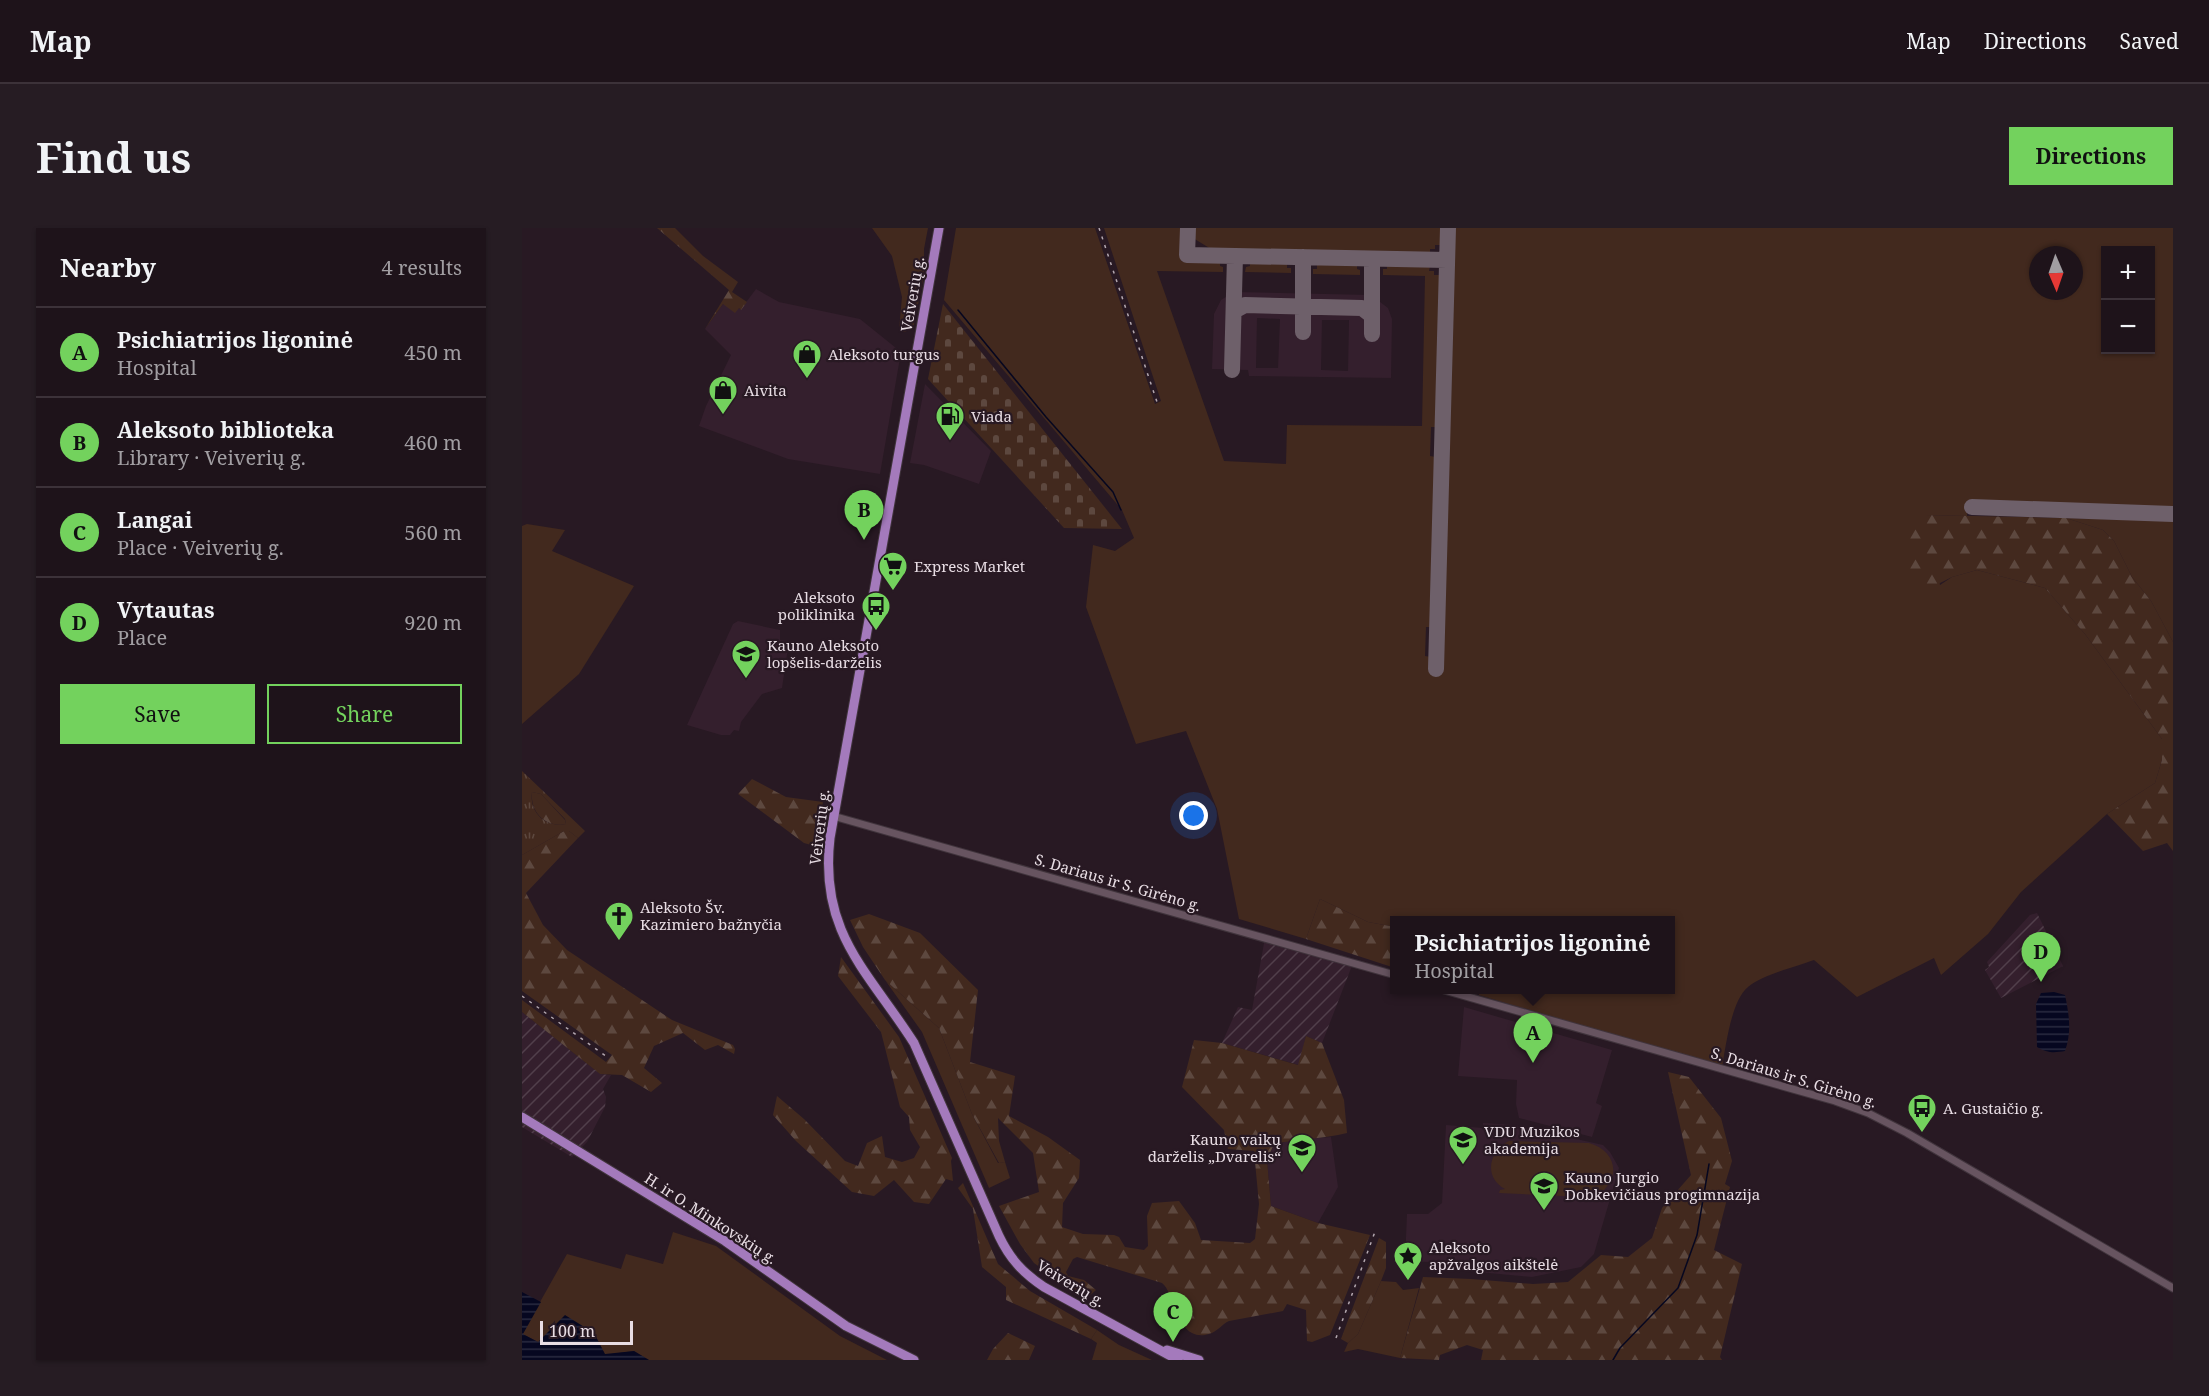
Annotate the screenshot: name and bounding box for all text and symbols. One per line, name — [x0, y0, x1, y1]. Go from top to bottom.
text: Map — [30, 22, 92, 60]
text: Map — [1906, 27, 1951, 55]
text: Directions — [1984, 27, 2086, 55]
text: Saved — [2119, 27, 2179, 55]
button: Directions — [2009, 127, 2173, 185]
text: Find us — [36, 128, 191, 185]
north arrow — [2029, 246, 2083, 300]
map controls — [2101, 246, 2155, 354]
button: + — [2101, 246, 2155, 300]
text: Nearby — [60, 249, 156, 285]
text: 4 results — [382, 254, 462, 281]
street label: Veiverių g. — [896, 255, 928, 333]
button: − — [2101, 300, 2155, 354]
text: Psichiatrijos ligoninė — [117, 324, 353, 354]
shop icon: Aleksoto turgus — [791, 338, 823, 380]
text: A — [72, 339, 87, 366]
text: 450 m — [404, 339, 462, 366]
place label: Aleksoto turgus — [828, 344, 940, 364]
text: Hospital — [117, 354, 197, 381]
shop icon: Aivita — [707, 374, 739, 416]
place label: Aivita — [744, 380, 787, 400]
fuel station icon: Viada — [934, 400, 966, 442]
place label: Viada — [971, 406, 1012, 426]
text: Aleksoto biblioteka — [117, 414, 334, 444]
text: B — [73, 429, 86, 456]
text: 460 m — [404, 429, 462, 456]
text: Library · Veiverių g. — [117, 444, 306, 471]
pin: B — [844, 490, 884, 540]
text: Langai — [117, 504, 193, 534]
text: C — [73, 519, 86, 546]
text: 560 m — [404, 519, 462, 546]
text: Place · Veiverių g. — [117, 534, 284, 561]
supermarket icon: Express Market — [877, 550, 909, 592]
place label: Express Market — [914, 556, 1025, 576]
place label: Aleksoto poliklinika — [778, 587, 855, 624]
bus stop icon: Aleksoto poliklinika — [860, 590, 892, 632]
text: Vytautas — [117, 594, 215, 624]
text: D — [72, 609, 87, 636]
text: 920 m — [404, 609, 462, 636]
text: Place — [117, 624, 167, 651]
place label: Kauno Aleksoto lopšelis-darželis — [767, 635, 882, 672]
school or university icon: Kauno Aleksoto lopšelis-darželis — [730, 638, 762, 680]
button: Save — [60, 684, 255, 744]
button: Share — [267, 684, 462, 744]
street label: Veiverių g. — [804, 788, 834, 866]
your location — [1179, 801, 1208, 830]
street label: S. Dariaus ir S. Girėno g. — [1033, 849, 1203, 915]
place label: Aleksoto Šv. Kazimiero bažnyčia — [640, 897, 782, 934]
church icon: Aleksoto Šv. Kazimiero bažnyčia — [603, 900, 635, 942]
popup — [1390, 916, 1675, 994]
text: Psichiatrijos ligoninė — [1414, 927, 1651, 957]
pin: D — [2022, 932, 2060, 982]
text: Hospital — [1414, 957, 1494, 984]
pin: A — [1514, 1014, 1552, 1063]
street label: S. Dariaus ir S. Girėno g. — [1709, 1042, 1879, 1112]
bus stop icon: A. Gustaičio g. — [1906, 1092, 1938, 1134]
place label: A. Gustaičio g. — [1943, 1098, 2043, 1118]
place label: VDU Muzikos akademija — [1484, 1121, 1580, 1158]
school or university icon: VDU Muzikos akademija — [1447, 1124, 1479, 1166]
place label: Kauno vaikų darželis „Dvarelis“ — [1148, 1129, 1281, 1166]
school or university icon: Kauno vaikų darželis „Dvarelis“ — [1286, 1132, 1318, 1174]
place label: Kauno Jurgio Dobkevičiaus progimnazija — [1565, 1167, 1760, 1204]
street label: H. ir O. Minkovskių g. — [641, 1168, 781, 1268]
school or university icon: Kauno Jurgio Dobkevičiaus progimnazija — [1528, 1170, 1560, 1212]
place label: Aleksoto apžvalgos aikštelė — [1429, 1237, 1558, 1274]
place icon: Aleksoto apžvalgos aikštelė — [1392, 1240, 1424, 1282]
street label: Veiverių g. — [1033, 1255, 1109, 1311]
pin: C — [1154, 1292, 1192, 1342]
scale bar — [540, 1318, 633, 1346]
text: 100 m — [549, 1320, 595, 1342]

